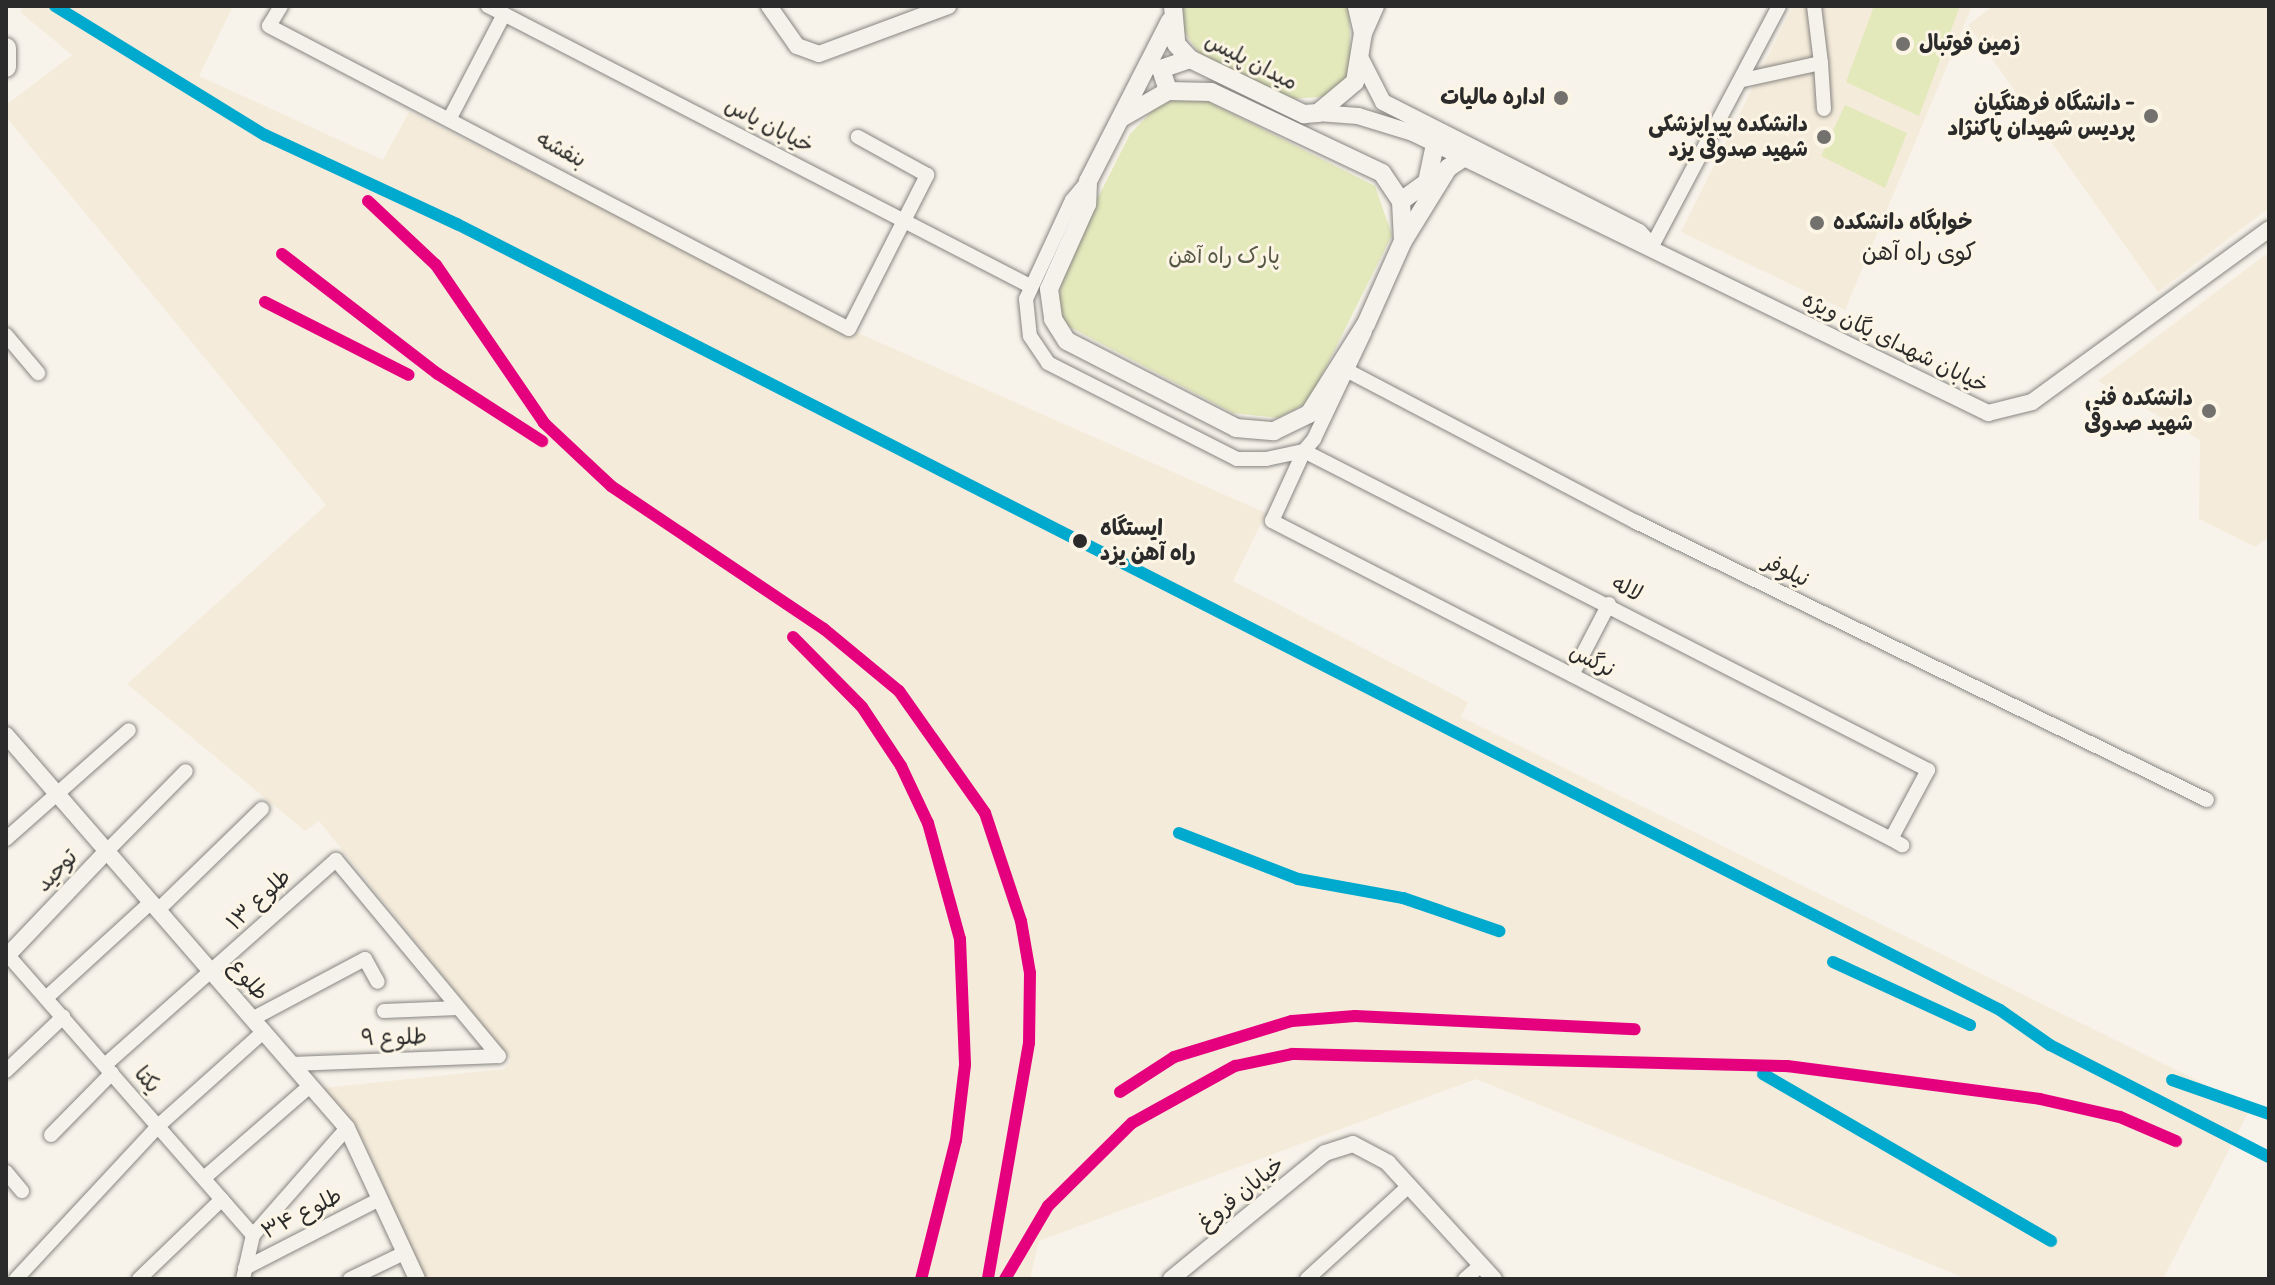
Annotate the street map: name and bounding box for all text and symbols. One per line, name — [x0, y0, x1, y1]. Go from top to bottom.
street label: میدان پلیس — [1200, 27, 1302, 97]
place label: زمین فوتبال — [1919, 31, 2020, 57]
marker: زمین فوتبال — [1894, 35, 1912, 53]
place label: اداره مالیات — [1440, 85, 1545, 111]
marker: اداره مالیات — [1552, 89, 1570, 107]
place label: دانشگاه فرهنگیان - پردیس شهیدان پاکنژاد — [1948, 90, 2135, 142]
street label: خیابان یاس — [720, 92, 818, 160]
marker: دانشگاه فرهنگیان - پردیس شهیدان پاکنژاد — [2142, 107, 2160, 125]
place label: دانشکده پیراپزشکی شهید صدوقی یزد — [1648, 111, 1808, 162]
street label: بنفشه — [532, 126, 590, 174]
marker: دانشکده پیراپزشکی شهید صدوقی یزد — [1815, 128, 1833, 146]
place label: خوابگاه دانشکده — [1833, 210, 1972, 236]
marker: خوابگاه دانشکده — [1808, 214, 1826, 232]
district label: کوی راه آهن — [1862, 239, 1976, 267]
park label: پارک راه آهن — [1168, 244, 1280, 270]
street label: خیابان شهدای یگان ویژه — [1797, 286, 1993, 400]
place label: دانشکده فنی شهید صدوقی — [2084, 385, 2193, 436]
marker: دانشکده فنی شهید صدوقی — [2200, 402, 2218, 420]
place label: ایستگاه راه آهن یزد — [1100, 515, 1196, 566]
marker: ایستگاه راه آهن یزد — [1067, 528, 1093, 554]
street label: نیلوفر — [1759, 549, 1813, 593]
street label: لاله — [1607, 570, 1647, 608]
street label: نرگس — [1565, 638, 1619, 684]
street label: توحید — [31, 844, 83, 898]
street label: طلوع ۱۳ — [221, 864, 297, 936]
street label: طلوع — [223, 953, 273, 1007]
street label: طلوع ۹ — [361, 1024, 427, 1052]
street label: یکتا — [128, 1061, 166, 1099]
street label: خیابان فروغ — [1192, 1151, 1290, 1237]
street label: طلوع ۳۴ — [257, 1183, 347, 1245]

